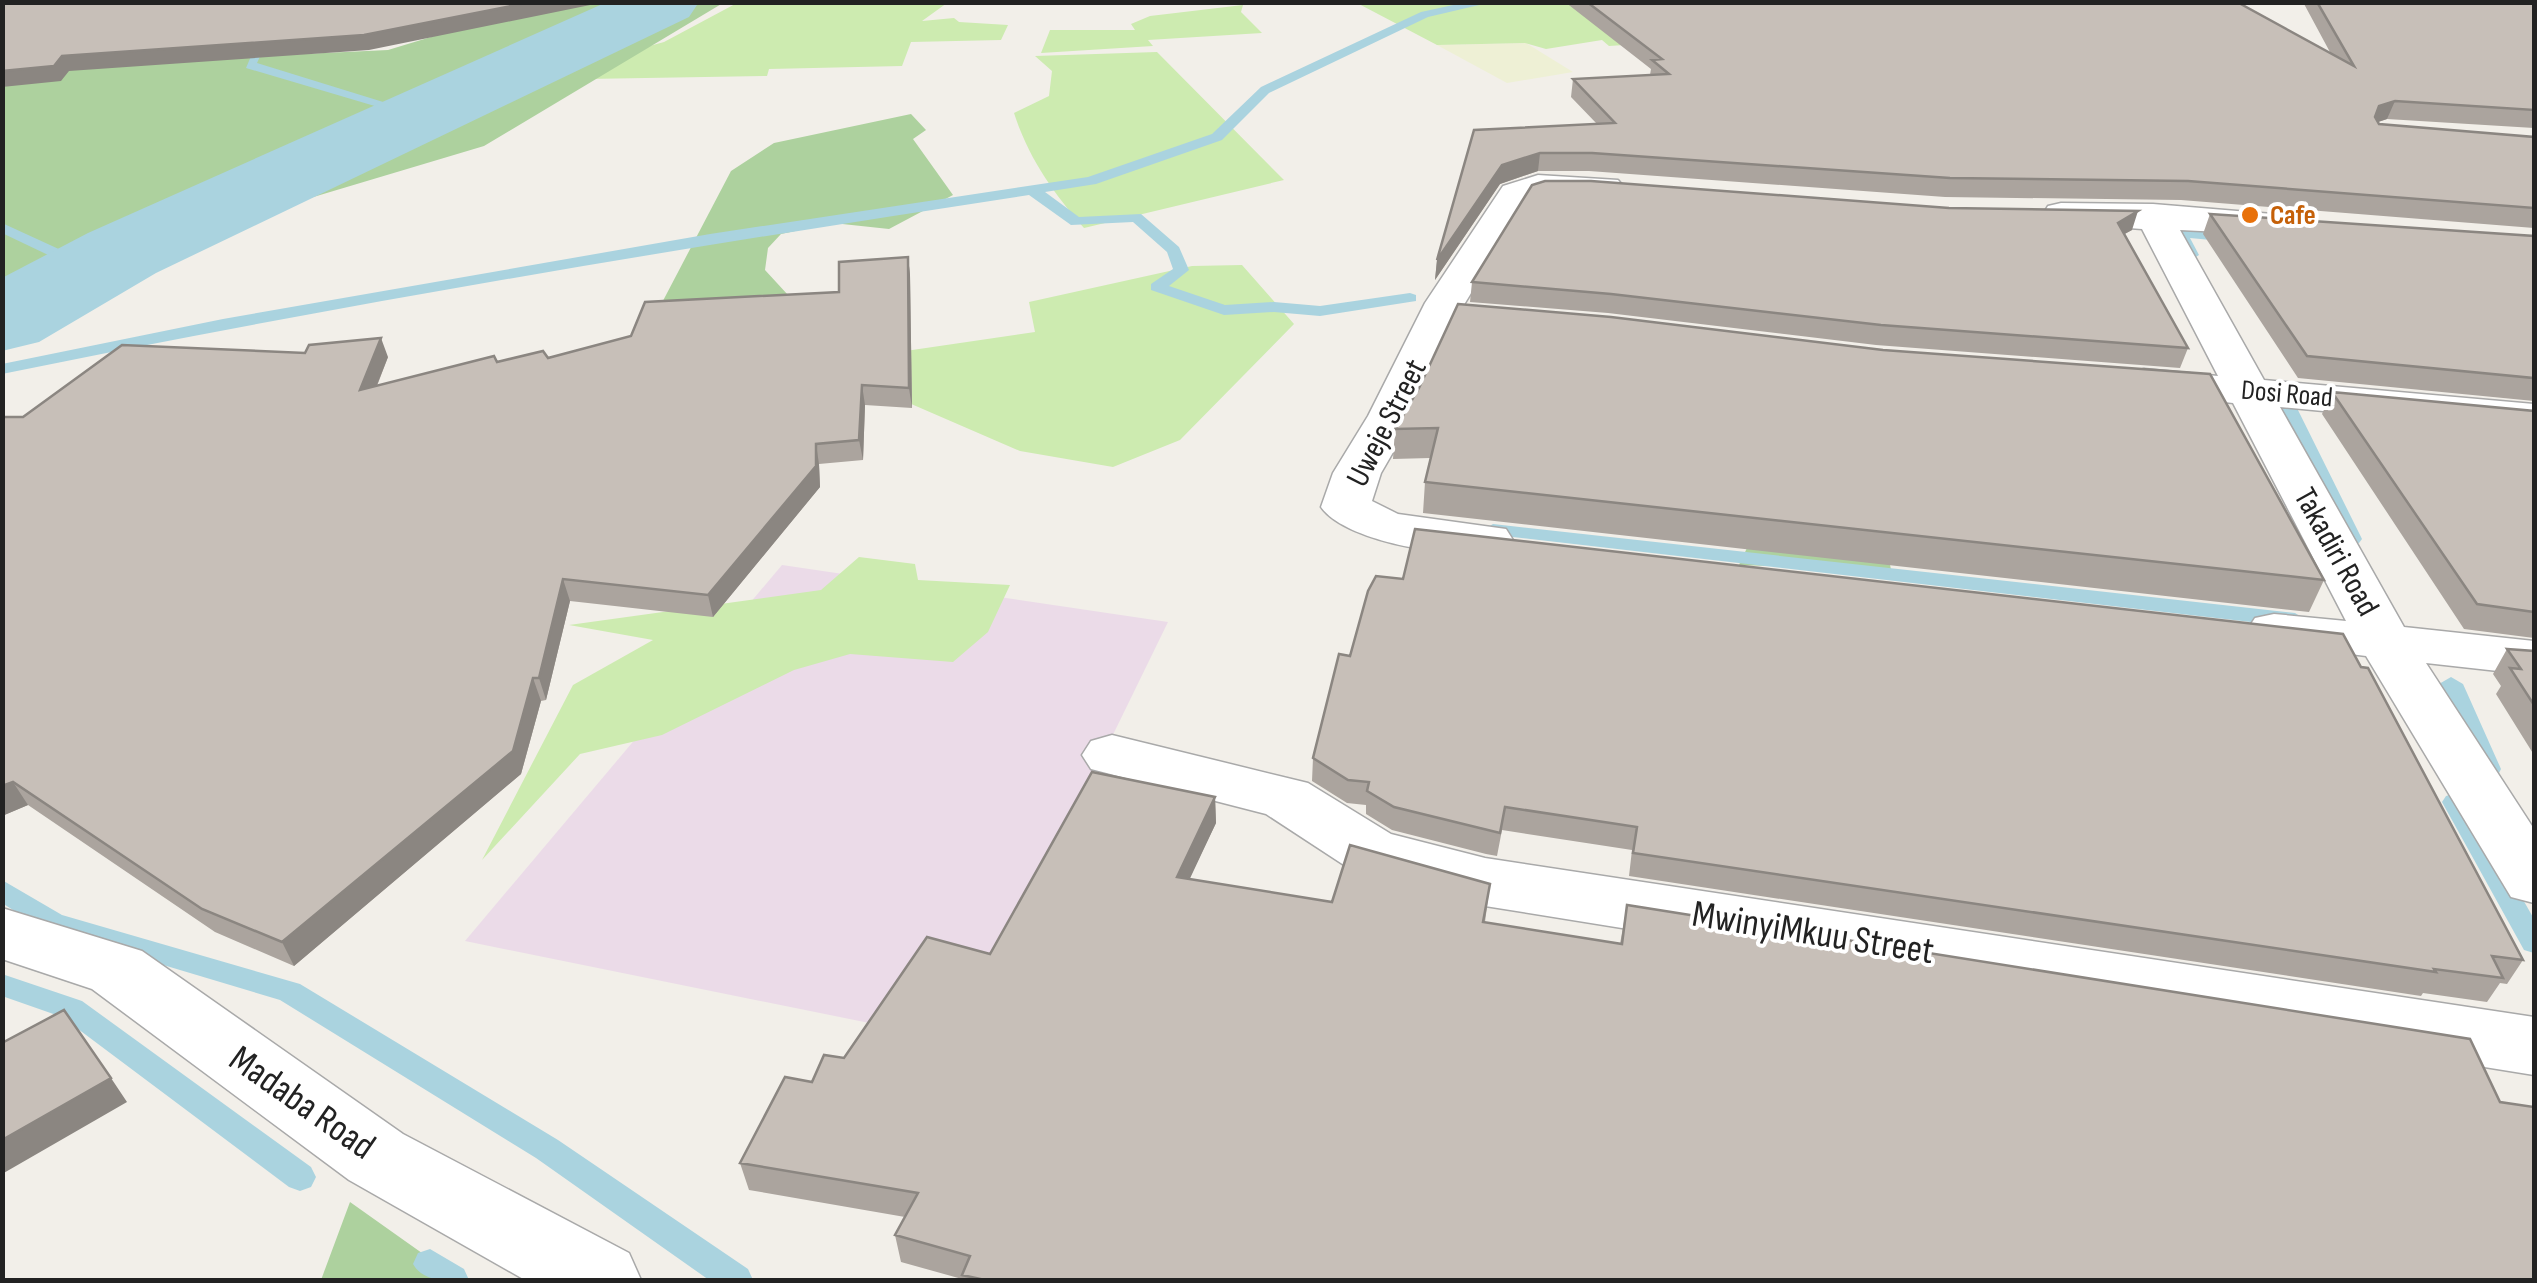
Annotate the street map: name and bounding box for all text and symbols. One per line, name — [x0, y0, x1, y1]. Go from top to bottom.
place label: Cafe — [2270, 199, 2316, 232]
marker: Cafe — [2239, 204, 2261, 226]
street label: Uweje Street — [1338, 353, 1436, 493]
street label: Dosi Road — [2240, 374, 2334, 414]
street label: Takadiri Road — [2285, 481, 2387, 623]
street label: MwinyiMkuu Street — [1689, 892, 1937, 974]
street label: Madaba Road — [221, 1037, 383, 1169]

